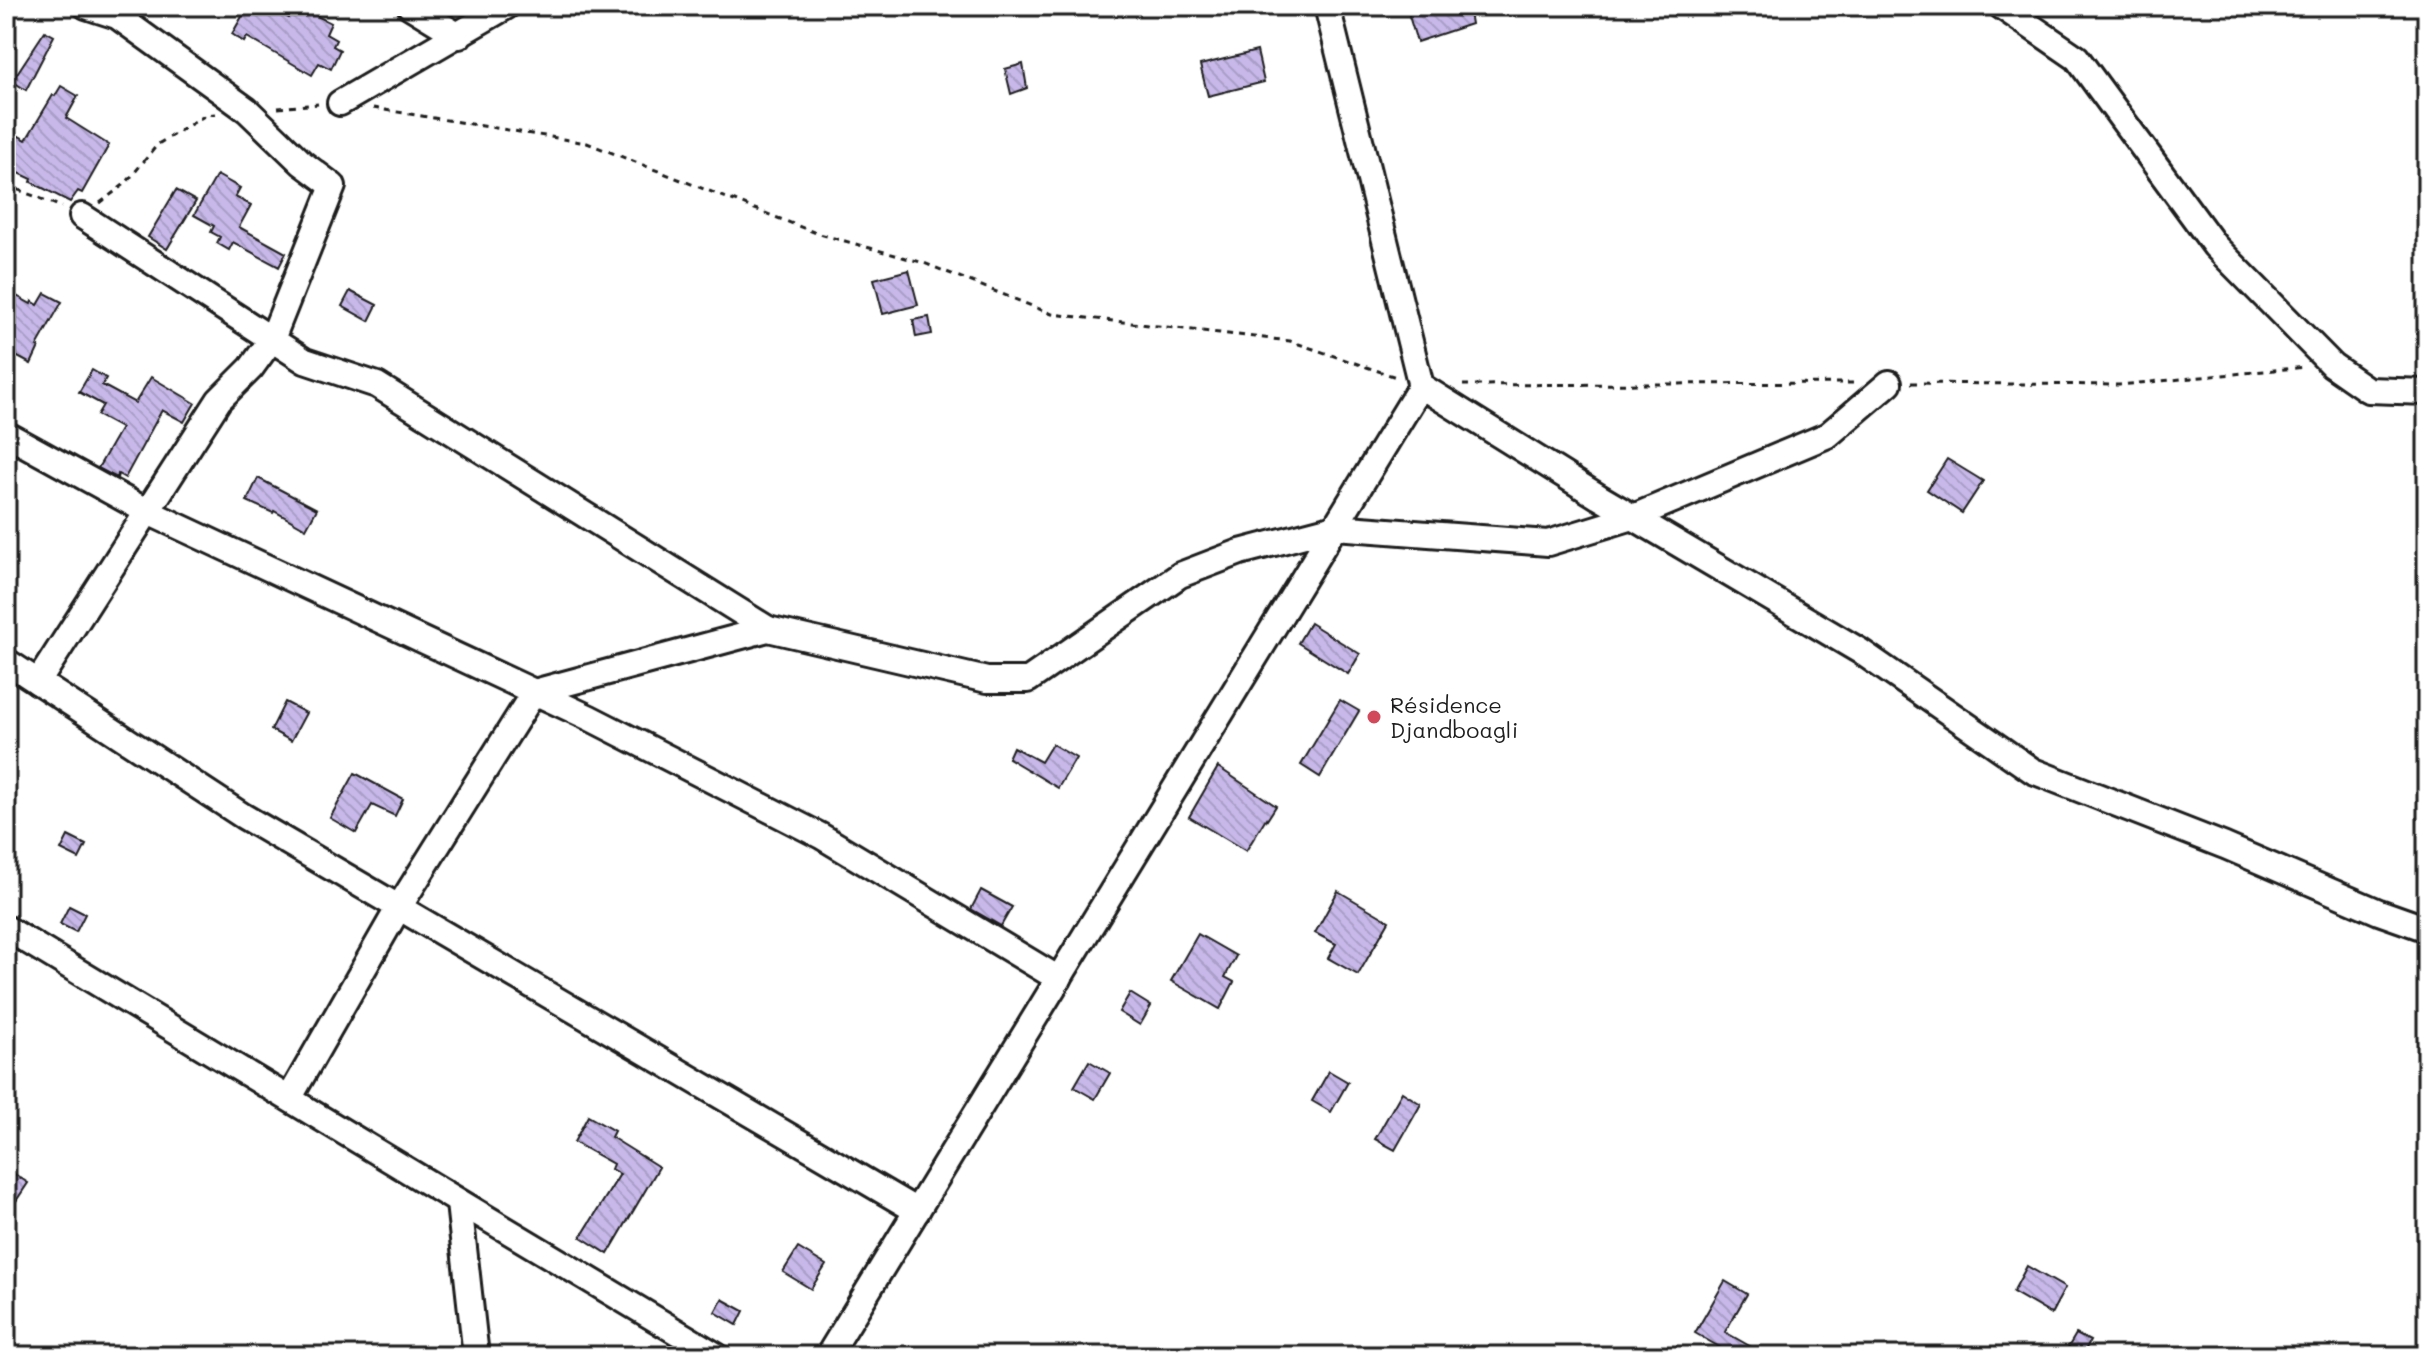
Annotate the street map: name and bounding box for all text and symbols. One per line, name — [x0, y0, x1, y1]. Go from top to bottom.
place label: Résidence Djandboagli — [1390, 690, 1518, 744]
marker: Résidence Djandboagli — [1365, 708, 1383, 726]

